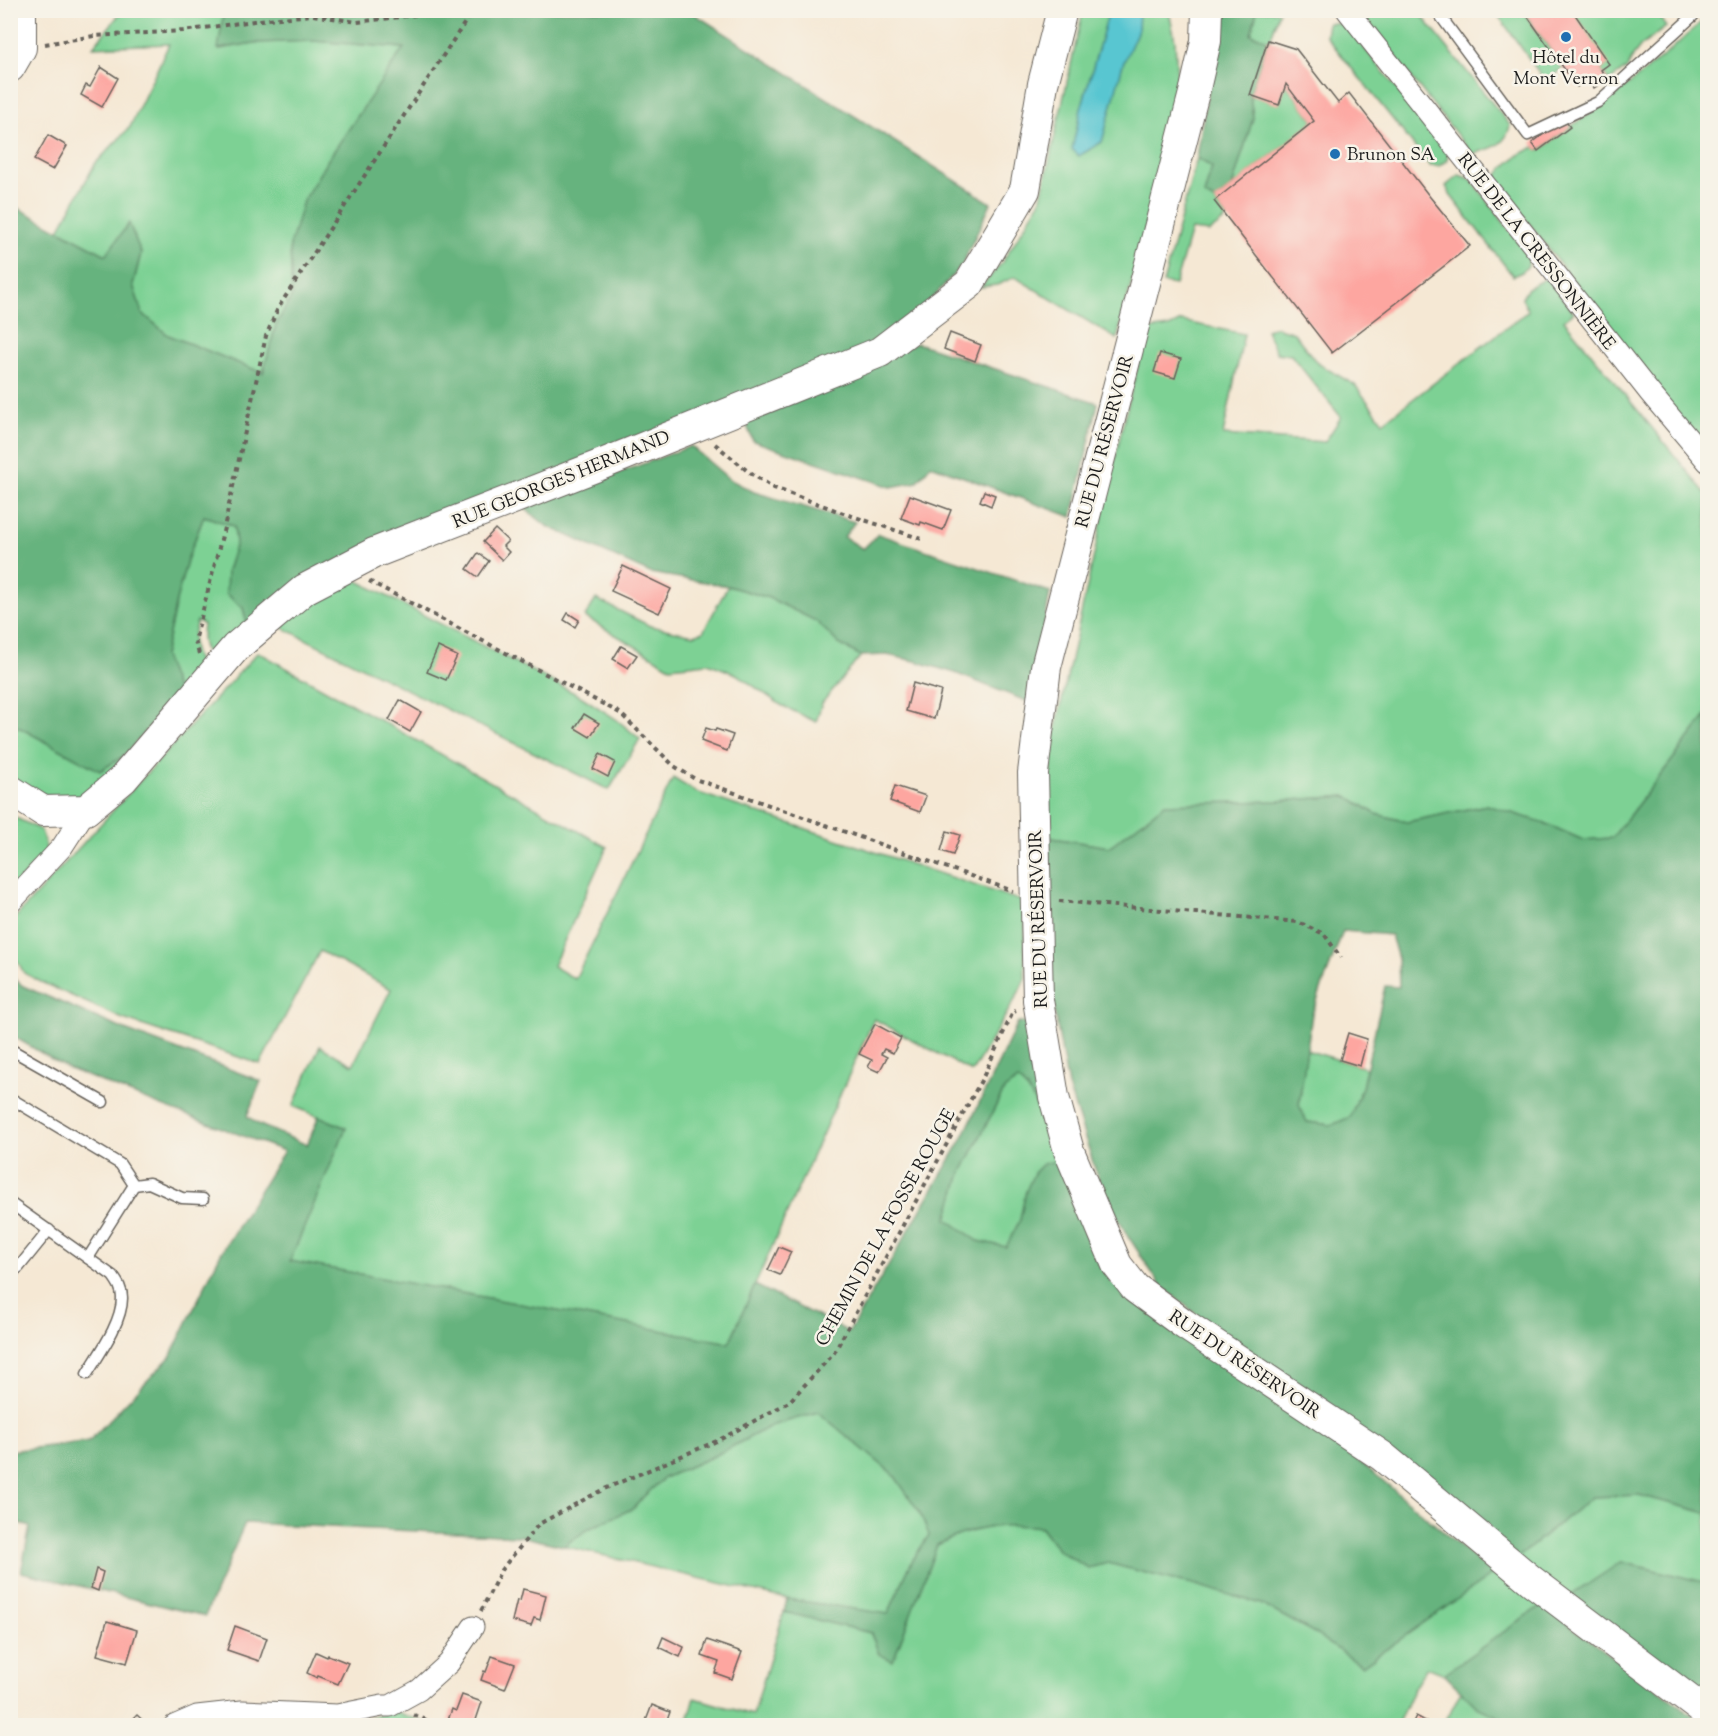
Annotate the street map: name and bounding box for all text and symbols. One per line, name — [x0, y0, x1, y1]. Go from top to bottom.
marker: Hôtel du Mont Vernon — [1559, 30, 1573, 44]
place label: Hôtel du Mont Vernon — [1513, 46, 1619, 93]
place label: Brunon SA — [1347, 143, 1435, 169]
marker: Brunon SA — [1328, 147, 1342, 161]
street label: RUE DE LA CRESSONNIÈRE — [1450, 148, 1621, 356]
street label: RUE DU RÉSERVOIR — [1070, 352, 1142, 531]
street label: RUE GEORGES HERMAND — [449, 425, 674, 536]
street label: RUE DU RÉSERVOIR — [1024, 829, 1056, 1008]
street label: CHEMIN DE LA FOSSE ROUGE — [810, 1104, 963, 1351]
street label: RUE DU RÉSERVOIR — [1163, 1305, 1325, 1426]

